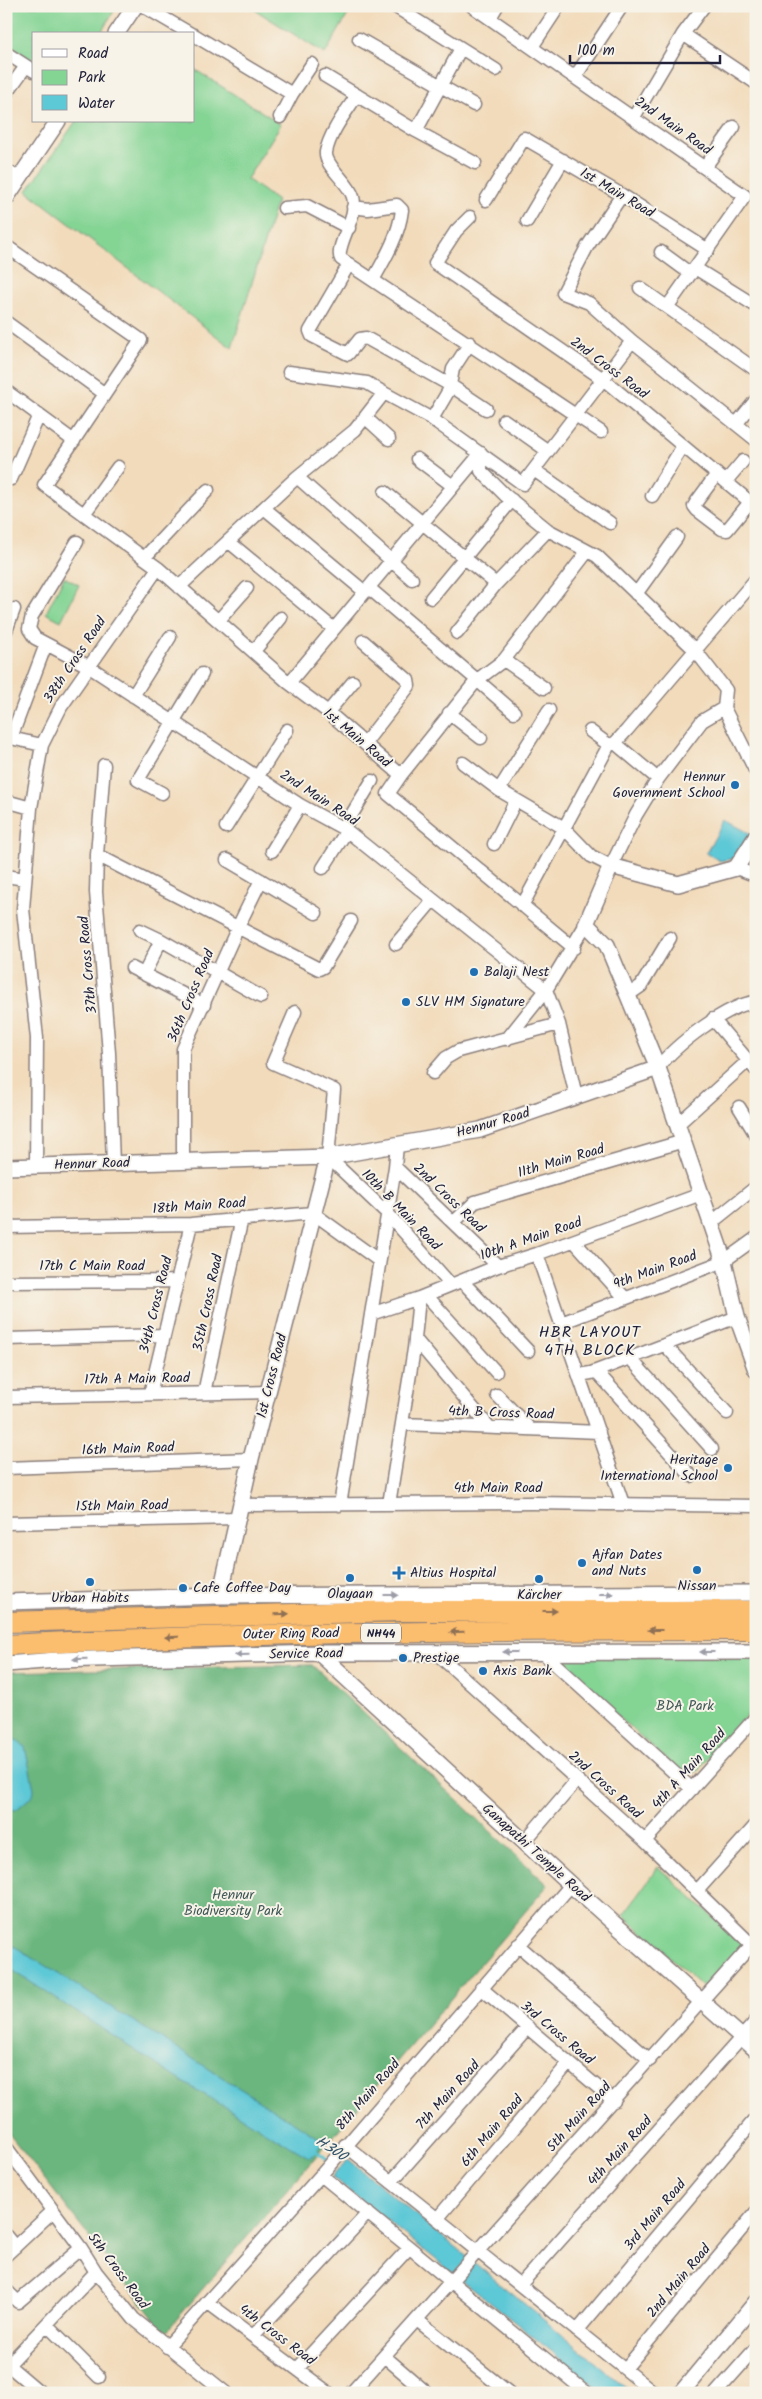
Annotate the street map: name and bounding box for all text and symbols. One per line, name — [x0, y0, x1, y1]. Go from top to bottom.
legend — [32, 32, 195, 122]
scale bar — [570, 32, 720, 64]
text: 100 m — [577, 39, 615, 63]
text: Road — [78, 42, 109, 66]
text: Park — [78, 66, 106, 90]
street label: 2nd Main Road — [630, 91, 717, 161]
text: Water — [78, 92, 115, 116]
street label: 1st Main Road — [576, 162, 659, 224]
street label: 2nd Cross Road — [565, 331, 654, 405]
street label: 38th Cross Road — [38, 612, 113, 708]
street label: 1st Main Road — [318, 703, 397, 774]
street label: 2nd Main Road — [275, 764, 364, 832]
place label: Hennur Government School — [613, 766, 726, 804]
marker: Hennur Government School — [729, 779, 741, 791]
street label: 37th Cross Road — [73, 914, 103, 1015]
street label: 36th Cross Road — [161, 945, 221, 1046]
place label: Balaji Nest — [484, 961, 550, 983]
marker: Balaji Nest — [468, 966, 480, 978]
place label: SLV HM Signature — [416, 991, 525, 1013]
marker: SLV HM Signature — [400, 996, 412, 1008]
street label: Hennur Road — [454, 1102, 533, 1144]
street label: 11th Main Road — [515, 1138, 608, 1184]
street label: Hennur Road — [54, 1152, 131, 1176]
street label: 2nd Cross Road — [408, 1158, 491, 1239]
street label: 10th B Main Road — [356, 1164, 447, 1257]
street label: 18th Main Road — [152, 1192, 247, 1220]
street label: 10th A Main Road — [477, 1211, 586, 1267]
street label: 9th Main Road — [610, 1244, 701, 1295]
street label: 35th Cross Road — [187, 1251, 229, 1354]
street label: 34th Cross Road — [133, 1253, 179, 1356]
street label: 17th C Main Road — [39, 1255, 146, 1277]
district label: HBR LAYOUT 4TH BLOCK — [539, 1320, 642, 1363]
street label: 1st Cross Road — [251, 1330, 293, 1421]
street label: 17th A Main Road — [84, 1367, 191, 1391]
street label: 4th B Cross Road — [448, 1400, 555, 1426]
street label: 16th Main Road — [81, 1436, 176, 1462]
place label: Heritage International School — [600, 1449, 719, 1487]
marker: Heritage International School — [722, 1462, 734, 1474]
street label: 4th Main Road — [454, 1477, 543, 1499]
street label: 15th Main Road — [76, 1494, 169, 1518]
place label: Ajfan Dates and Nuts — [592, 1544, 662, 1582]
marker: Ajfan Dates and Nuts — [576, 1557, 588, 1569]
place label: Altius Hospital — [410, 1562, 497, 1584]
marker: Nissan — [691, 1564, 703, 1576]
marker: Altius Hospital — [392, 1566, 406, 1580]
marker: Olayaan — [344, 1572, 356, 1584]
marker: Kärcher — [533, 1573, 545, 1585]
place label: Nissan — [678, 1575, 716, 1597]
marker: Urban Habits — [84, 1576, 96, 1588]
place label: Cafe Coffee Day — [193, 1577, 291, 1599]
marker: Cafe Coffee Day — [177, 1582, 189, 1594]
place label: Olayaan — [327, 1583, 373, 1605]
place label: Kärcher — [517, 1584, 562, 1606]
place label: Urban Habits — [51, 1587, 129, 1609]
one-way arrow — [598, 1590, 614, 1598]
one-way arrow — [383, 1591, 399, 1599]
one-way arrow — [542, 1607, 558, 1615]
one-way arrow — [275, 1610, 291, 1618]
street label: Outer Ring Road — [243, 1622, 340, 1646]
road number: NH44 — [361, 1624, 401, 1642]
one-way arrow — [646, 1626, 662, 1634]
one-way arrow — [449, 1628, 465, 1636]
one-way arrow — [164, 1633, 180, 1641]
street label: Service Road — [269, 1642, 344, 1666]
place label: Prestige — [413, 1647, 460, 1669]
one-way arrow — [501, 1648, 517, 1656]
one-way arrow — [699, 1648, 715, 1656]
one-way arrow — [234, 1651, 250, 1659]
marker: Prestige — [397, 1652, 409, 1664]
one-way arrow — [71, 1655, 87, 1663]
place label: Axis Bank — [493, 1660, 552, 1682]
marker: Axis Bank — [477, 1665, 489, 1677]
park label: BDA Park — [656, 1695, 714, 1717]
street label: 4th A Main Road — [647, 1723, 732, 1814]
street label: 2nd Cross Road — [563, 1746, 648, 1825]
street label: Ganapathi Temple Road — [477, 1798, 596, 1908]
park label: Hennur Biodiversity Park — [184, 1884, 282, 1922]
street label: 3rd Cross Road — [515, 1996, 599, 2071]
street label: 8th Main Road — [330, 2053, 406, 2136]
street label: 7th Main Road — [411, 2055, 486, 2135]
street label: 5th Main Road — [541, 2076, 617, 2157]
street label: 6th Main Road — [455, 2089, 529, 2172]
street label: 4th Main Road — [582, 2110, 658, 2191]
water label: H300 — [310, 2130, 354, 2170]
street label: 3rd Main Road — [619, 2174, 692, 2256]
street label: 5th Cross Road — [82, 2228, 155, 2315]
street label: 2nd Main Road — [642, 2239, 717, 2323]
street label: 4th Cross Road — [234, 2299, 321, 2372]

